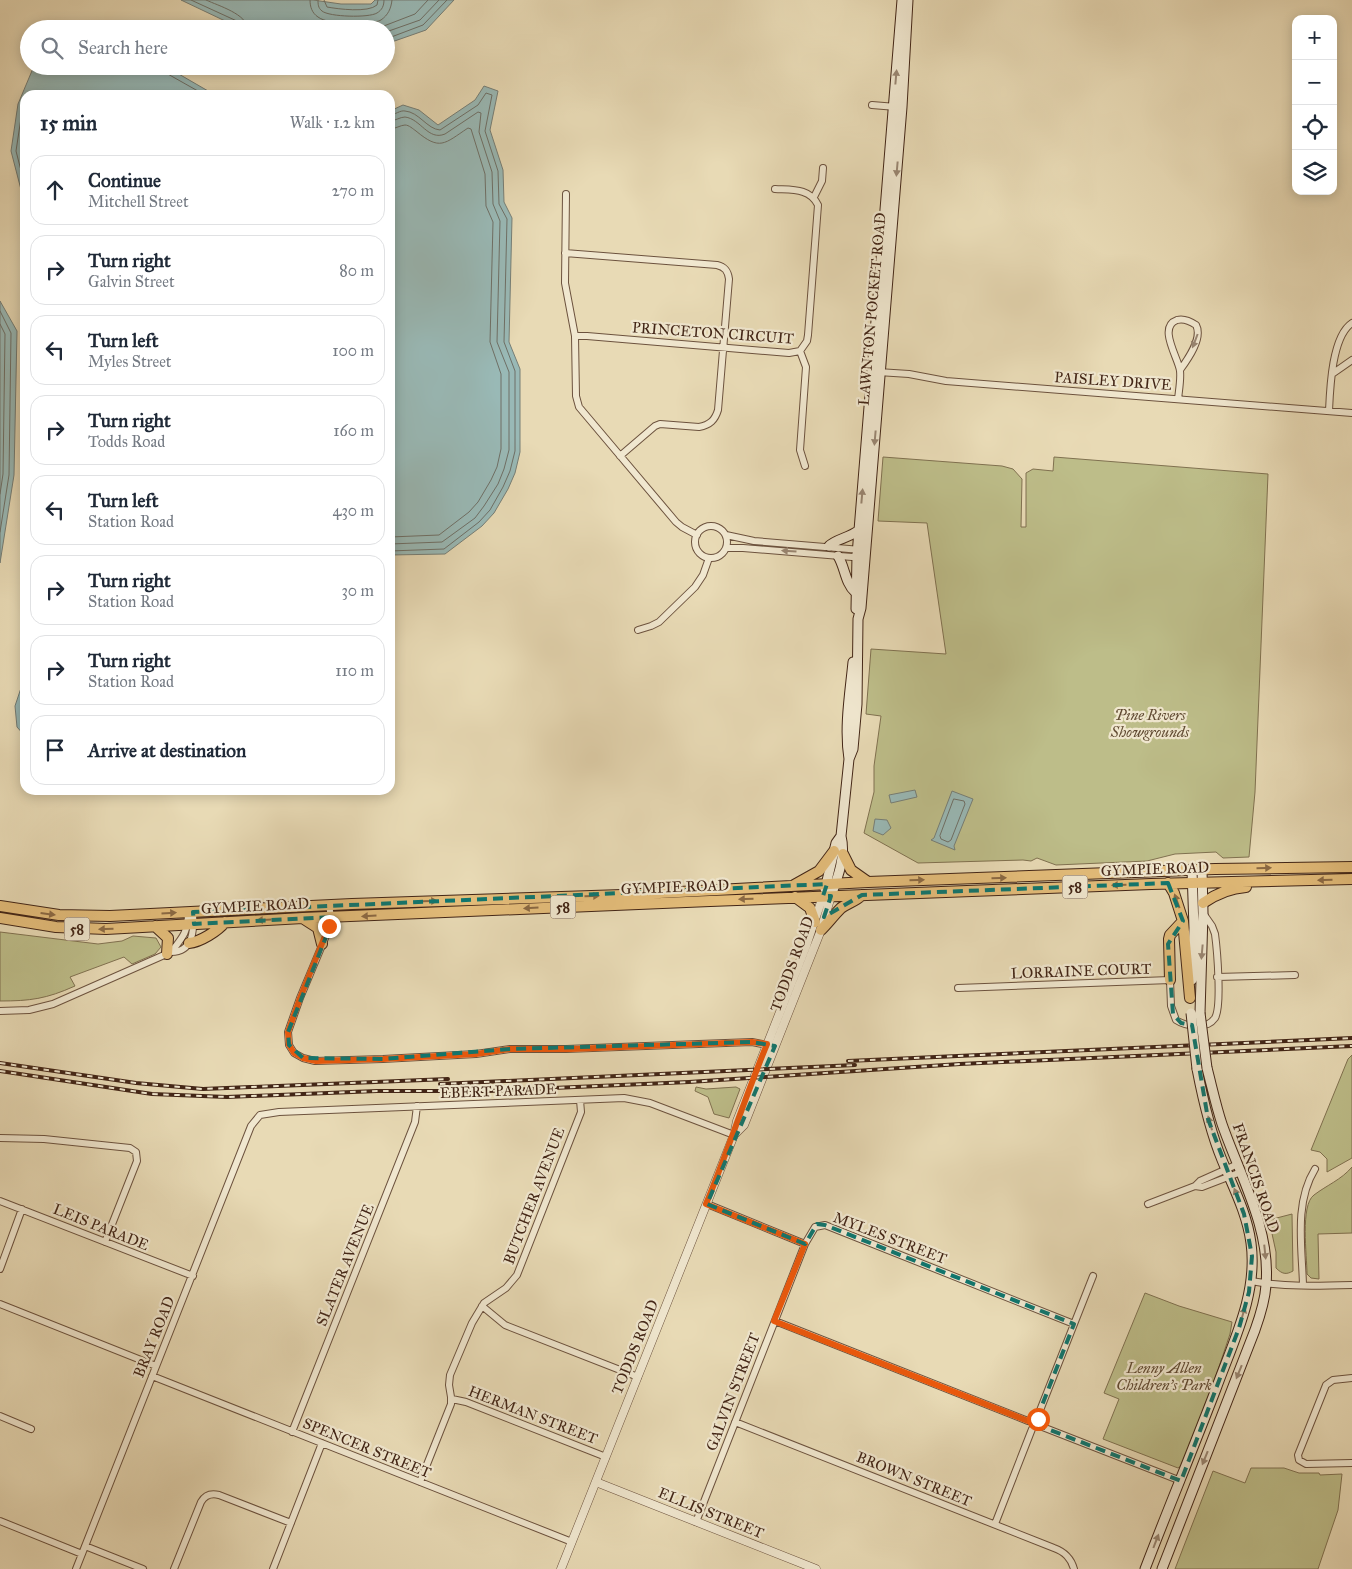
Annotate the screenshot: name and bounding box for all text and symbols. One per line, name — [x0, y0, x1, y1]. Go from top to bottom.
map controls — [1292, 15, 1337, 195]
button: + — [1292, 15, 1337, 60]
search box — [20, 20, 395, 75]
icon: search — [38, 34, 66, 62]
text: Search here — [78, 36, 168, 59]
button: − — [1292, 60, 1337, 105]
one-way arrow — [892, 69, 900, 85]
button: locate — [1292, 105, 1337, 150]
text: 15 min — [40, 110, 97, 136]
text: Walk · 1.2 km — [290, 113, 375, 132]
button: layers — [1292, 150, 1337, 195]
one-way arrow — [893, 162, 901, 178]
text: Continue — [88, 169, 161, 192]
icon: ahead — [41, 176, 69, 204]
text: 270 m — [332, 181, 374, 200]
text: Mitchell Street — [88, 192, 189, 211]
street label: LAWNTON POCKET ROAD — [855, 212, 889, 406]
text: Turn right — [88, 249, 171, 272]
icon: right — [41, 256, 69, 284]
text: 80 m — [339, 261, 374, 280]
text: Galvin Street — [88, 272, 175, 291]
street label: PRINCETON CIRCUIT — [631, 318, 795, 348]
text: Turn left — [88, 329, 158, 352]
one-way arrow — [1191, 334, 1199, 349]
icon: left — [41, 336, 69, 364]
text: 100 m — [332, 341, 374, 360]
text: Myles Street — [88, 352, 172, 371]
street label: PAISLEY DRIVE — [1054, 368, 1173, 394]
text: Turn right — [88, 409, 171, 432]
icon: right — [41, 416, 69, 444]
text: 160 m — [333, 421, 374, 440]
one-way arrow — [871, 430, 879, 446]
text: Todds Road — [88, 432, 165, 451]
one-way arrow — [858, 487, 866, 503]
text: Turn left — [88, 489, 158, 512]
icon: left — [41, 496, 69, 524]
text: 430 m — [332, 501, 374, 520]
text: Station Road — [88, 512, 174, 531]
one-way arrow — [781, 547, 797, 555]
text: Turn right — [88, 569, 171, 592]
icon: right — [41, 576, 69, 604]
text: 30 m — [341, 581, 374, 600]
text: Station Road — [88, 592, 174, 611]
text: Turn right — [88, 649, 171, 672]
icon: right — [41, 656, 69, 684]
text: 110 m — [335, 661, 374, 680]
text: Station Road — [88, 672, 174, 691]
park label: Pine Rivers Showgrounds — [1110, 706, 1190, 741]
icon: arrive — [41, 736, 69, 764]
text: Arrive at destination — [88, 739, 246, 762]
street label: GYMPIE ROAD — [1101, 858, 1210, 880]
one-way arrow — [1256, 863, 1272, 871]
one-way arrow — [992, 873, 1008, 881]
street label: GYMPIE ROAD — [621, 876, 730, 898]
one-way arrow — [909, 876, 925, 884]
road number: 58 — [1062, 876, 1088, 899]
one-way arrow — [1317, 876, 1333, 884]
one-way arrow — [1111, 881, 1127, 889]
one-way arrow — [584, 891, 600, 899]
one-way arrow — [1173, 893, 1181, 908]
street label: GYMPIE ROAD — [200, 894, 310, 918]
road number: 58 — [550, 896, 576, 919]
one-way arrow — [738, 896, 754, 904]
one-way arrow — [422, 897, 438, 905]
one-way arrow — [523, 905, 539, 913]
one-way arrow — [161, 909, 177, 917]
one-way arrow — [40, 910, 56, 918]
one-way arrow — [361, 912, 377, 920]
street label: TODDS ROAD — [766, 914, 818, 1014]
route end — [318, 915, 341, 938]
one-way arrow — [256, 917, 272, 925]
road number: 58 — [64, 918, 90, 941]
one-way arrow — [98, 925, 114, 933]
one-way arrow — [1198, 944, 1206, 960]
street label: LORRAINE COURT — [1010, 960, 1152, 982]
street label: EBERT PARADE — [439, 1080, 557, 1102]
one-way arrow — [1205, 1115, 1213, 1130]
street label: FRANCIS ROAD — [1229, 1121, 1283, 1235]
street label: BUTCHER AVENUE — [500, 1125, 568, 1267]
one-way arrow — [1232, 1188, 1240, 1202]
street label: LEIS PARADE — [51, 1200, 152, 1254]
street label: SLATER AVENUE — [312, 1201, 378, 1329]
street label: MYLES STREET — [831, 1208, 949, 1268]
one-way arrow — [1261, 1245, 1269, 1261]
street label: BRAY ROAD — [129, 1293, 179, 1380]
street label: TODDS ROAD — [608, 1297, 662, 1397]
one-way arrow — [1240, 1306, 1248, 1321]
street label: GALVIN STREET — [702, 1331, 764, 1453]
park label: Lenny Allen Children's Park — [1116, 1359, 1212, 1394]
one-way arrow — [1235, 1364, 1243, 1379]
street label: HERMAN STREET — [466, 1382, 600, 1448]
route start — [1027, 1408, 1050, 1431]
street label: SPENCER STREET — [300, 1414, 434, 1482]
street label: BROWN STREET — [854, 1448, 974, 1510]
one-way arrow — [1201, 1451, 1209, 1466]
street label: ELLIS STREET — [656, 1484, 766, 1542]
one-way arrow — [1152, 1533, 1160, 1548]

